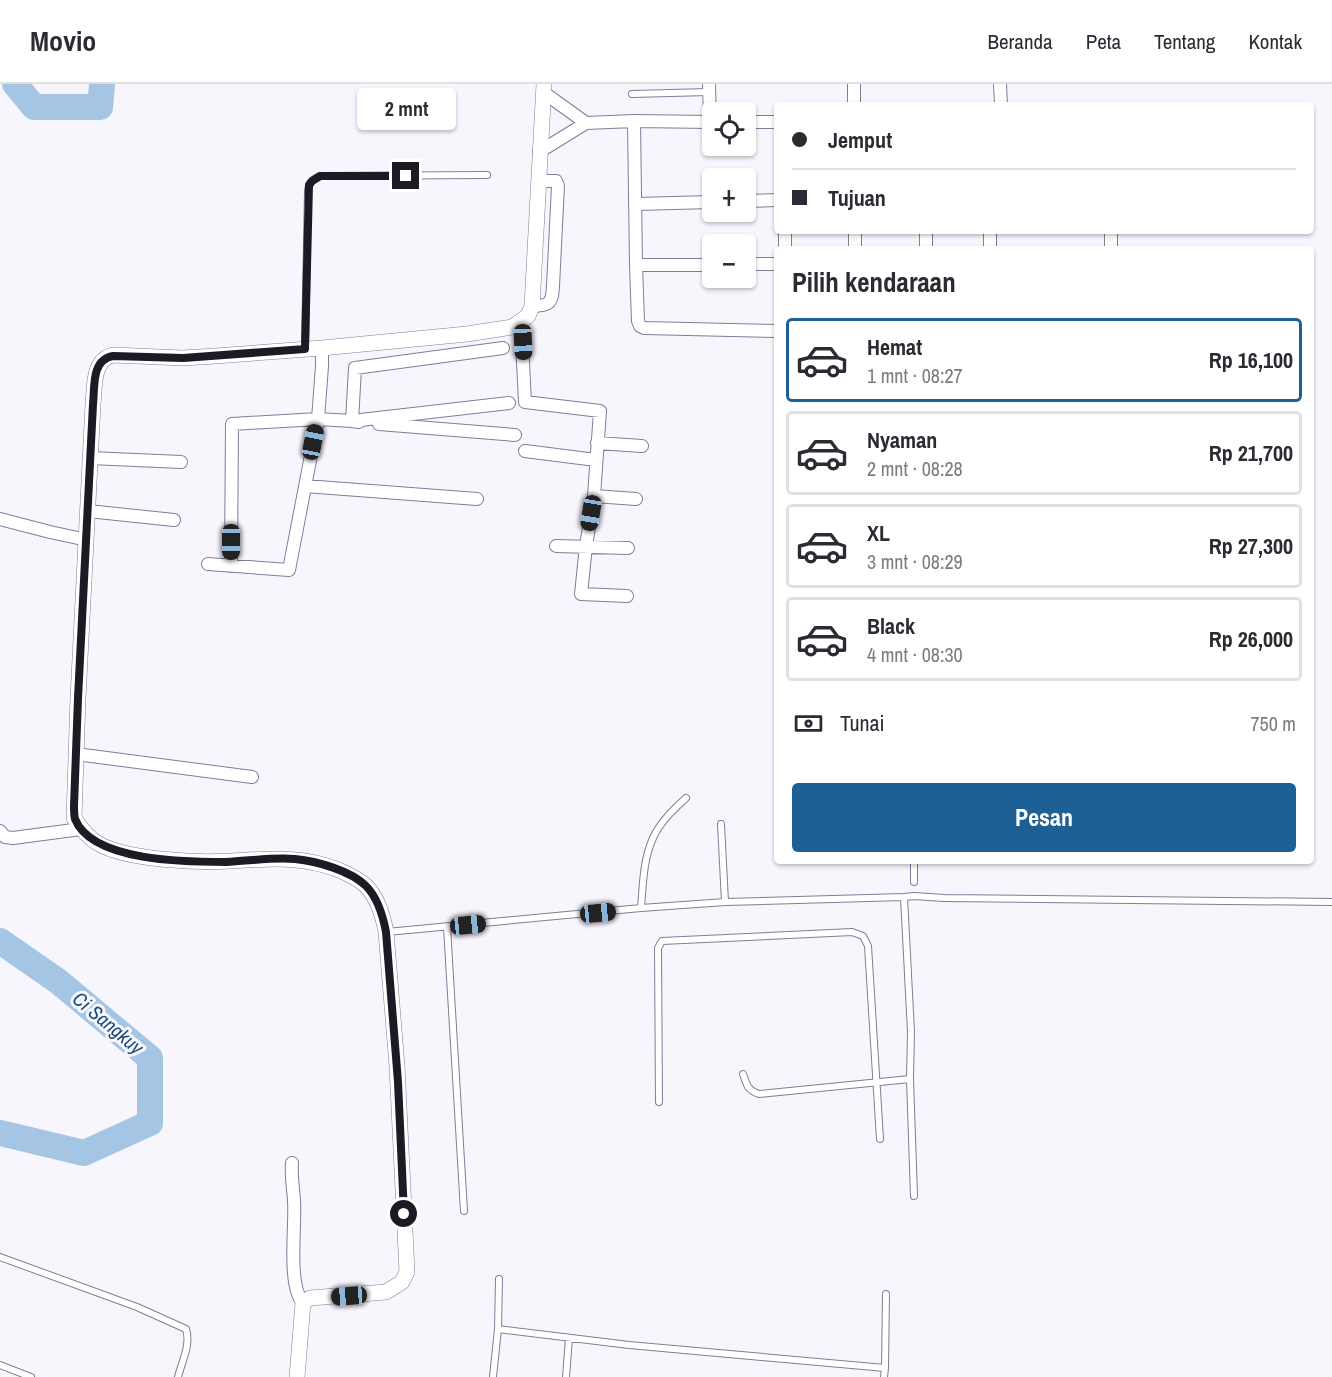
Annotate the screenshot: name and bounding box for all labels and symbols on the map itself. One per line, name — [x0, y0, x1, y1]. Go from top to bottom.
callout: 2 mnt — [356, 89, 456, 131]
route end — [392, 162, 419, 189]
car — [513, 324, 533, 360]
car — [301, 423, 325, 461]
car — [579, 494, 603, 532]
car — [222, 524, 240, 560]
car — [579, 902, 617, 924]
car — [449, 914, 487, 936]
water label: Ci Sangkuy — [67, 985, 150, 1061]
route start — [390, 1200, 417, 1227]
car — [330, 1286, 368, 1306]

